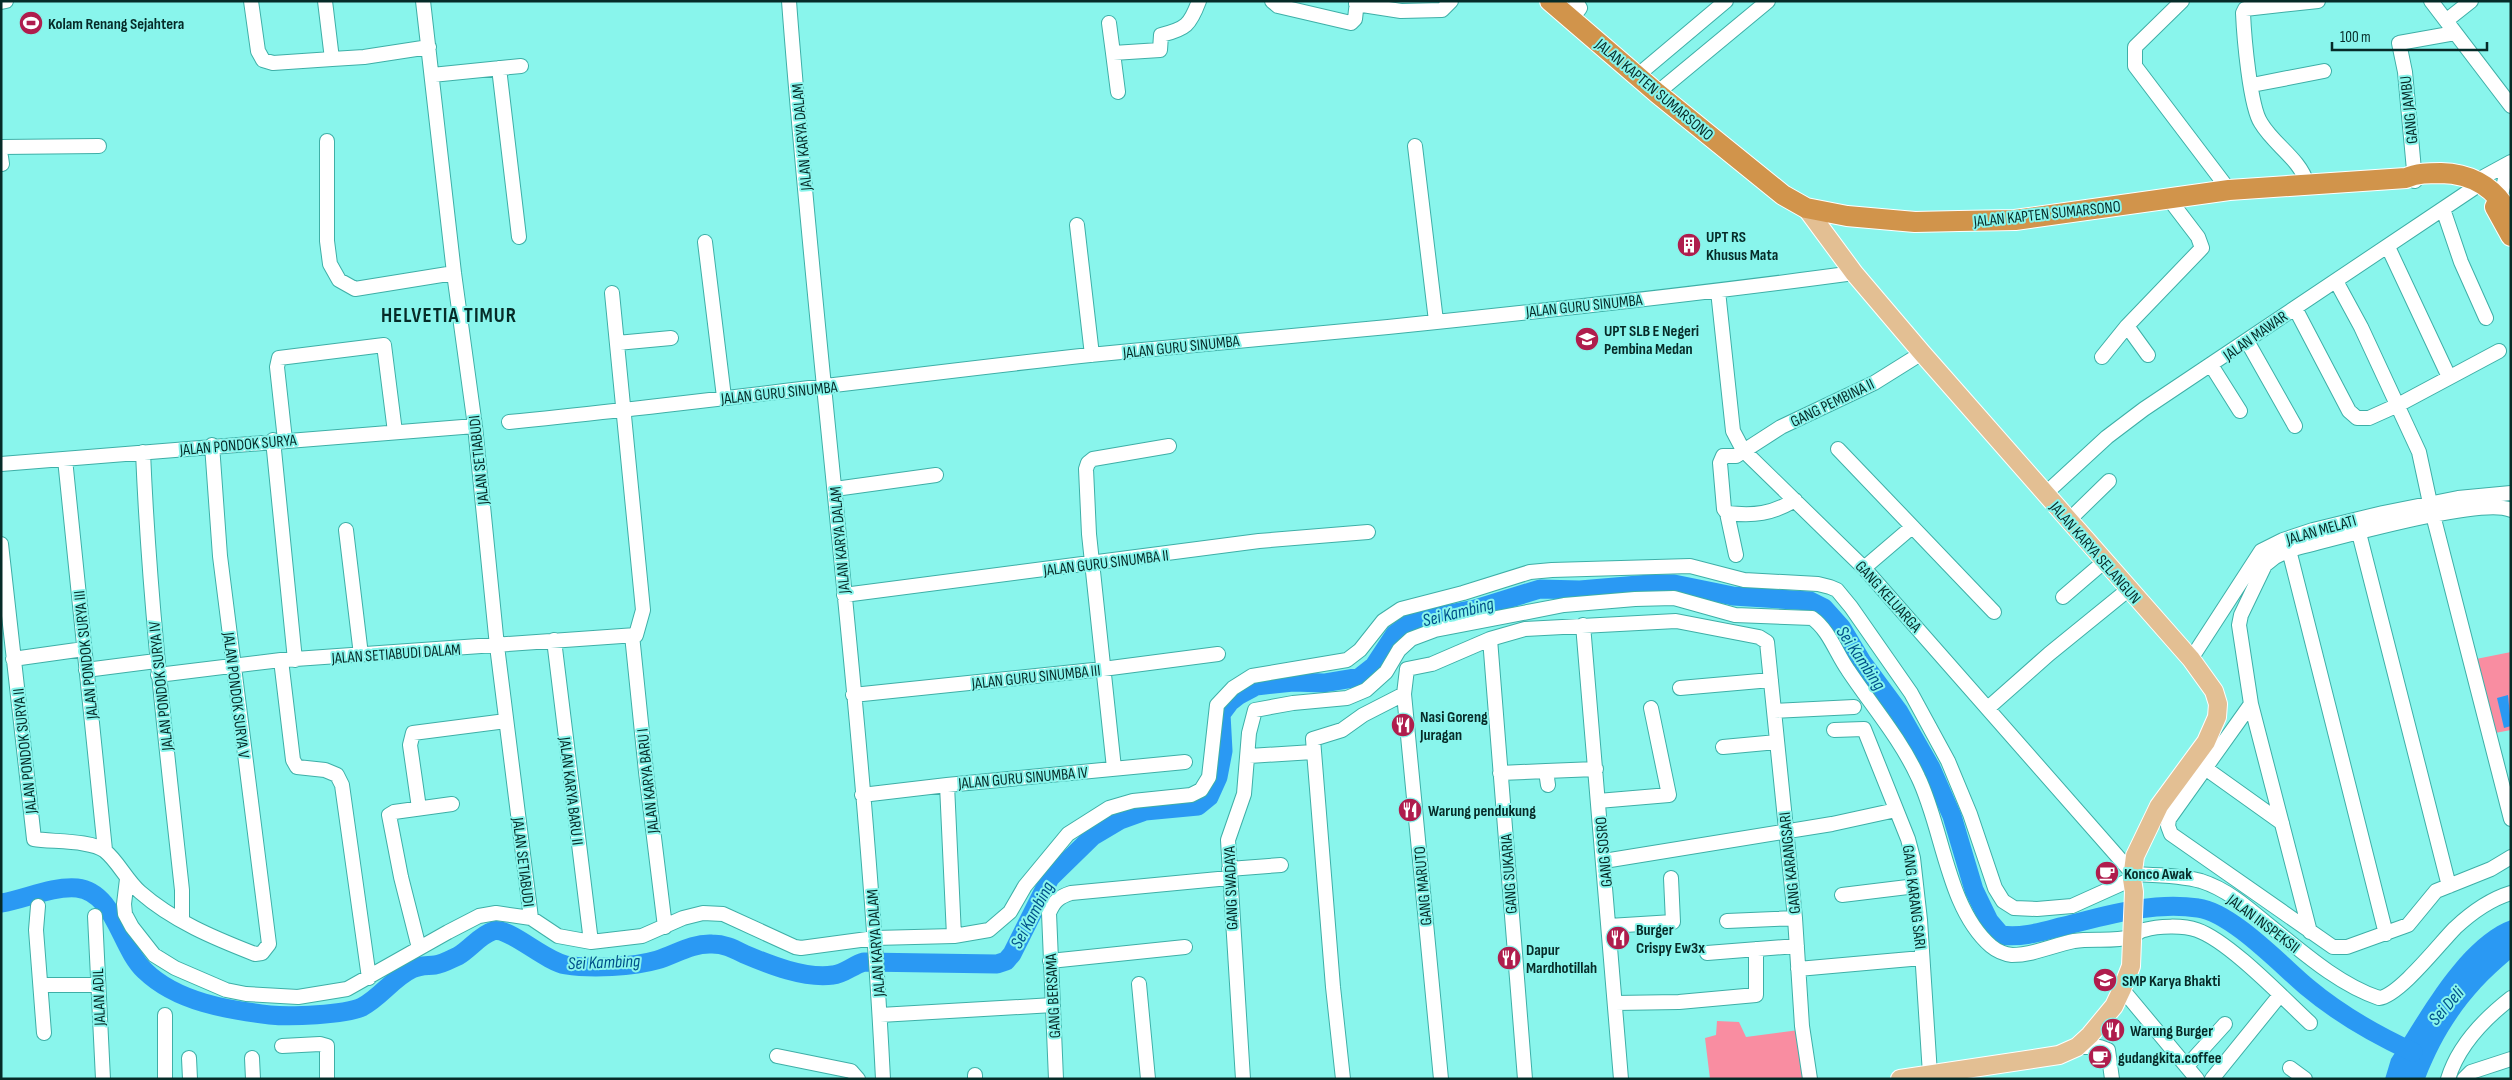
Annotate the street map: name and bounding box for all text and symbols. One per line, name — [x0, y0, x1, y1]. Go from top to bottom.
sports icon: Kolam Renang Sejahtera — [18, 10, 44, 36]
place label: Kolam Renang Sejahtera — [48, 15, 184, 34]
scale bar — [2332, 20, 2487, 52]
text: 100 m — [2340, 28, 2371, 47]
street label: JALAN KAPTEN SUMARSONO — [1591, 35, 1717, 145]
street label: GANG JAMBU — [2396, 75, 2423, 145]
street label: JALAN KARYA DALAM — [788, 83, 817, 192]
street label: JALAN KAPTEN SUMARSONO — [1972, 197, 2122, 232]
place label: UPT RS Khusus Mata — [1706, 228, 1778, 265]
building icon: UPT RS Khusus Mata — [1676, 232, 1702, 258]
street label: JALAN GURU SINUMBA — [1524, 291, 1644, 322]
district label: HELVETIA TIMUR — [381, 303, 517, 328]
street label: JALAN MAWAR — [2219, 307, 2292, 366]
place label: UPT SLB E Negeri Pembina Medan — [1604, 322, 1699, 359]
school or university icon: UPT SLB E Negeri Pembina Medan — [1574, 326, 1600, 352]
street label: JALAN GURU SINUMBA — [1121, 332, 1241, 363]
street label: GANG PEMBINA II — [1788, 375, 1878, 432]
street label: JALAN GURU SINUMBA — [719, 378, 839, 409]
street label: JALAN SETIABUDI — [465, 414, 494, 507]
street label: JALAN PONDOK SURYA — [178, 431, 297, 460]
street label: JALAN KARYA DALAM — [826, 486, 855, 595]
street label: JALAN KARYA SELANGUN — [2045, 497, 2144, 608]
street label: JALAN MELATI — [2283, 511, 2359, 550]
street label: JALAN GURU SINUMBA II — [1041, 546, 1170, 581]
street label: GANG KELUARGA — [1851, 557, 1925, 637]
street label: JALAN PONDOK SURYA III — [70, 590, 103, 721]
water label: Sei Kambing — [1420, 593, 1496, 631]
street label: JALAN PONDOK SURYA IV — [145, 619, 178, 752]
water label: Sei Kambing — [1832, 622, 1890, 695]
street label: JALAN PONDOK SURYA V — [218, 630, 253, 760]
street label: JALAN SETIABUDI DALAM — [330, 641, 461, 669]
street label: JALAN GURU SINUMBA III — [970, 661, 1101, 694]
street label: JALAN PONDOK SURYA II — [9, 687, 42, 815]
place label: Nasi Goreng Juragan — [1419, 708, 1488, 745]
restaurant icon: Nasi Goreng Juragan — [1390, 712, 1416, 738]
street label: JALAN KARYA BARU I — [634, 727, 664, 835]
street label: JALAN KARYA BARU II — [554, 735, 587, 846]
street label: JALAN GURU SINUMBA IV — [957, 763, 1090, 794]
restaurant icon: Warung pendukung — [1397, 797, 1423, 823]
place label: Warung pendukung — [1428, 802, 1536, 821]
street label: GANG KARANGSARI — [1776, 811, 1805, 915]
street label: JALAN SETIABUDI — [507, 815, 537, 908]
street label: GANG SOSRO — [1592, 816, 1617, 888]
street label: GANG SUKARIA — [1497, 833, 1522, 914]
street label: GANG KARANG SARI — [1898, 844, 1929, 950]
street label: GANG MARUTO — [1411, 845, 1436, 926]
street label: GANG SWADAYA — [1221, 846, 1242, 930]
cafe icon: Konco Awak — [2094, 860, 2120, 886]
place label: Konco Awak — [2124, 865, 2192, 884]
water label: Sei Kambing — [1006, 878, 1059, 952]
street label: JALAN KARYA DALAM — [863, 889, 890, 998]
street label: JALAN INSPEKSII — [2222, 890, 2303, 958]
place label: Burger Crispy Ew3x — [1636, 921, 1705, 958]
restaurant icon: Burger Crispy Ew3x — [1605, 925, 1631, 951]
place label: Dapur Mardhotillah — [1526, 941, 1597, 978]
restaurant icon: Dapur Mardhotillah — [1496, 945, 1522, 971]
water label: Sei Kambing — [567, 951, 641, 974]
street label: GANG BERSAMA — [1042, 953, 1065, 1039]
school or university icon: SMP Karya Bhakti — [2092, 967, 2118, 993]
street label: JALAN ADIL — [89, 968, 110, 1027]
place label: SMP Karya Bhakti — [2122, 972, 2221, 991]
water label: Sei Deli — [2424, 983, 2469, 1030]
restaurant icon: Warung Burger — [2100, 1017, 2126, 1043]
place label: Warung Burger — [2130, 1022, 2213, 1041]
cafe icon: gudangkita.coffee — [2087, 1044, 2113, 1070]
place label: gudangkita.coffee — [2118, 1049, 2222, 1068]

